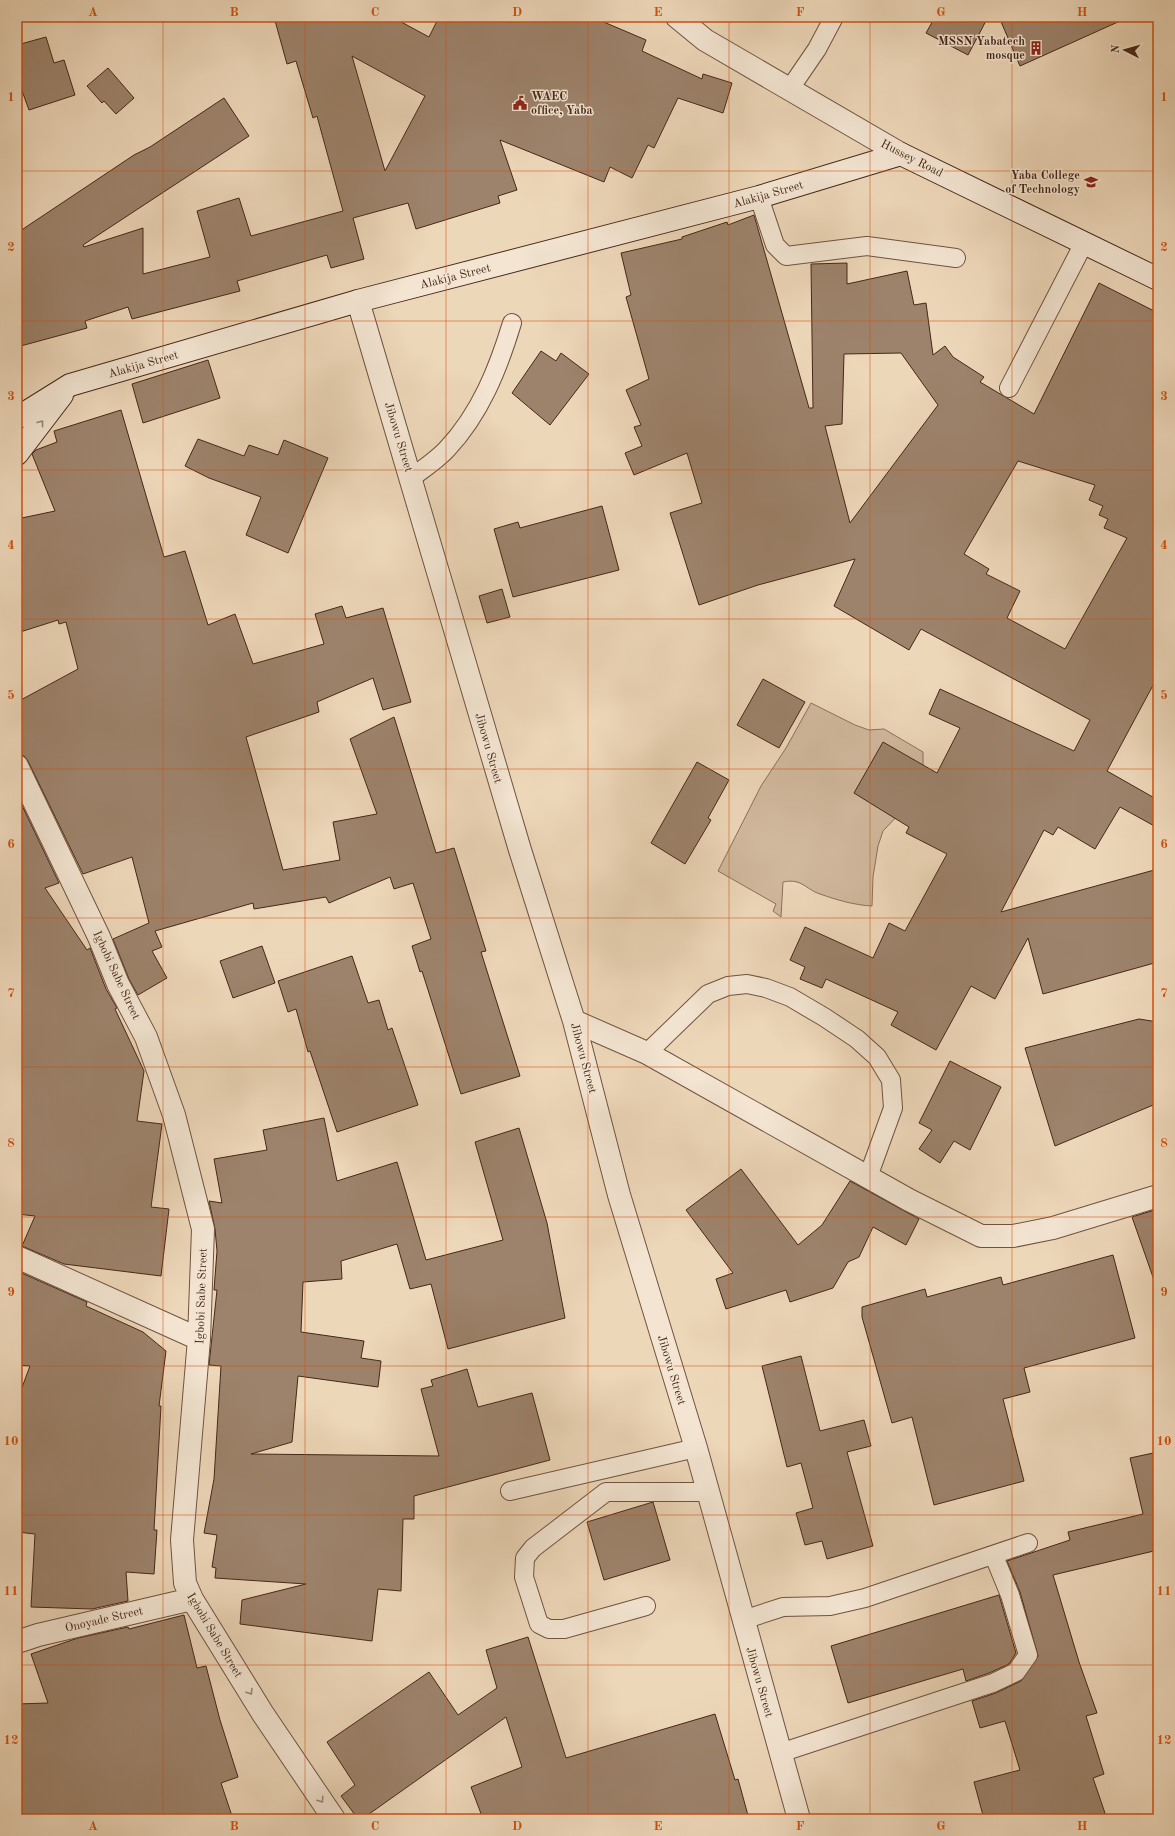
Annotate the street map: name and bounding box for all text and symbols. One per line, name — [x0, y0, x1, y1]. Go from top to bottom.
text: A — [88, 6, 98, 19]
text: B — [229, 6, 239, 19]
text: C — [371, 6, 379, 19]
text: D — [512, 6, 522, 19]
text: E — [654, 6, 663, 19]
text: F — [796, 6, 805, 19]
text: G — [936, 6, 946, 19]
text: H — [1077, 6, 1088, 19]
north arrow — [1105, 30, 1145, 70]
place label: MSSN Yabatech mosque — [938, 36, 1025, 62]
building icon: MSSN Yabatech mosque — [1028, 40, 1044, 56]
text: N — [1111, 44, 1123, 54]
text: 1 — [7, 91, 15, 104]
place label: WAEC office, Yaba — [531, 91, 593, 117]
text: 1 — [1160, 91, 1168, 104]
public building icon: WAEC office, Yaba — [512, 95, 528, 111]
street label: Hussey Road — [878, 138, 945, 180]
place label: Yaba College of Technology — [1005, 170, 1080, 196]
school or university icon: Yaba College of Technology — [1083, 174, 1099, 190]
street label: Alakija Street — [732, 179, 805, 211]
text: 2 — [7, 241, 15, 254]
text: 2 — [1160, 241, 1168, 254]
street label: Alakija Street — [418, 262, 492, 292]
street label: Alakija Street — [107, 349, 180, 381]
text: 3 — [7, 390, 15, 403]
text: 3 — [1160, 390, 1168, 403]
street label: Jibowu Street — [382, 401, 414, 474]
one-way arrow — [36, 421, 43, 428]
text: 4 — [7, 539, 15, 552]
text: 4 — [1160, 539, 1168, 552]
text: 5 — [7, 689, 15, 702]
text: 5 — [1160, 689, 1168, 702]
street label: Jibowu Street — [472, 712, 504, 785]
text: 6 — [7, 838, 15, 851]
text: 6 — [1160, 838, 1168, 851]
street label: Igbobi Sabe Street — [90, 929, 142, 1022]
text: 7 — [7, 987, 15, 1000]
text: 7 — [1160, 987, 1168, 1000]
street label: Jibowu Street — [568, 1022, 598, 1095]
text: 8 — [7, 1137, 15, 1150]
text: 8 — [1160, 1137, 1168, 1150]
street label: Igbobi Sabe Street — [194, 1248, 210, 1344]
text: 9 — [7, 1286, 15, 1299]
text: 9 — [1160, 1286, 1168, 1299]
street label: Jibowu Street — [655, 1334, 687, 1407]
text: 10 — [3, 1435, 19, 1448]
text: 10 — [1156, 1435, 1172, 1448]
text: 11 — [3, 1585, 19, 1598]
text: 11 — [1156, 1585, 1172, 1598]
street label: Igbobi Sabe Street — [184, 1591, 244, 1680]
street label: Onoyade Street — [64, 1605, 144, 1635]
street label: Jibowu Street — [743, 1646, 775, 1719]
one-way arrow — [245, 1688, 252, 1695]
text: 12 — [3, 1734, 19, 1747]
text: 12 — [1156, 1734, 1172, 1747]
one-way arrow — [316, 1796, 324, 1803]
text: A — [88, 1820, 98, 1833]
text: B — [229, 1820, 239, 1833]
text: C — [371, 1820, 379, 1833]
text: D — [512, 1820, 522, 1833]
text: E — [654, 1820, 663, 1833]
text: F — [796, 1820, 805, 1833]
text: G — [936, 1820, 946, 1833]
text: H — [1077, 1820, 1088, 1833]

